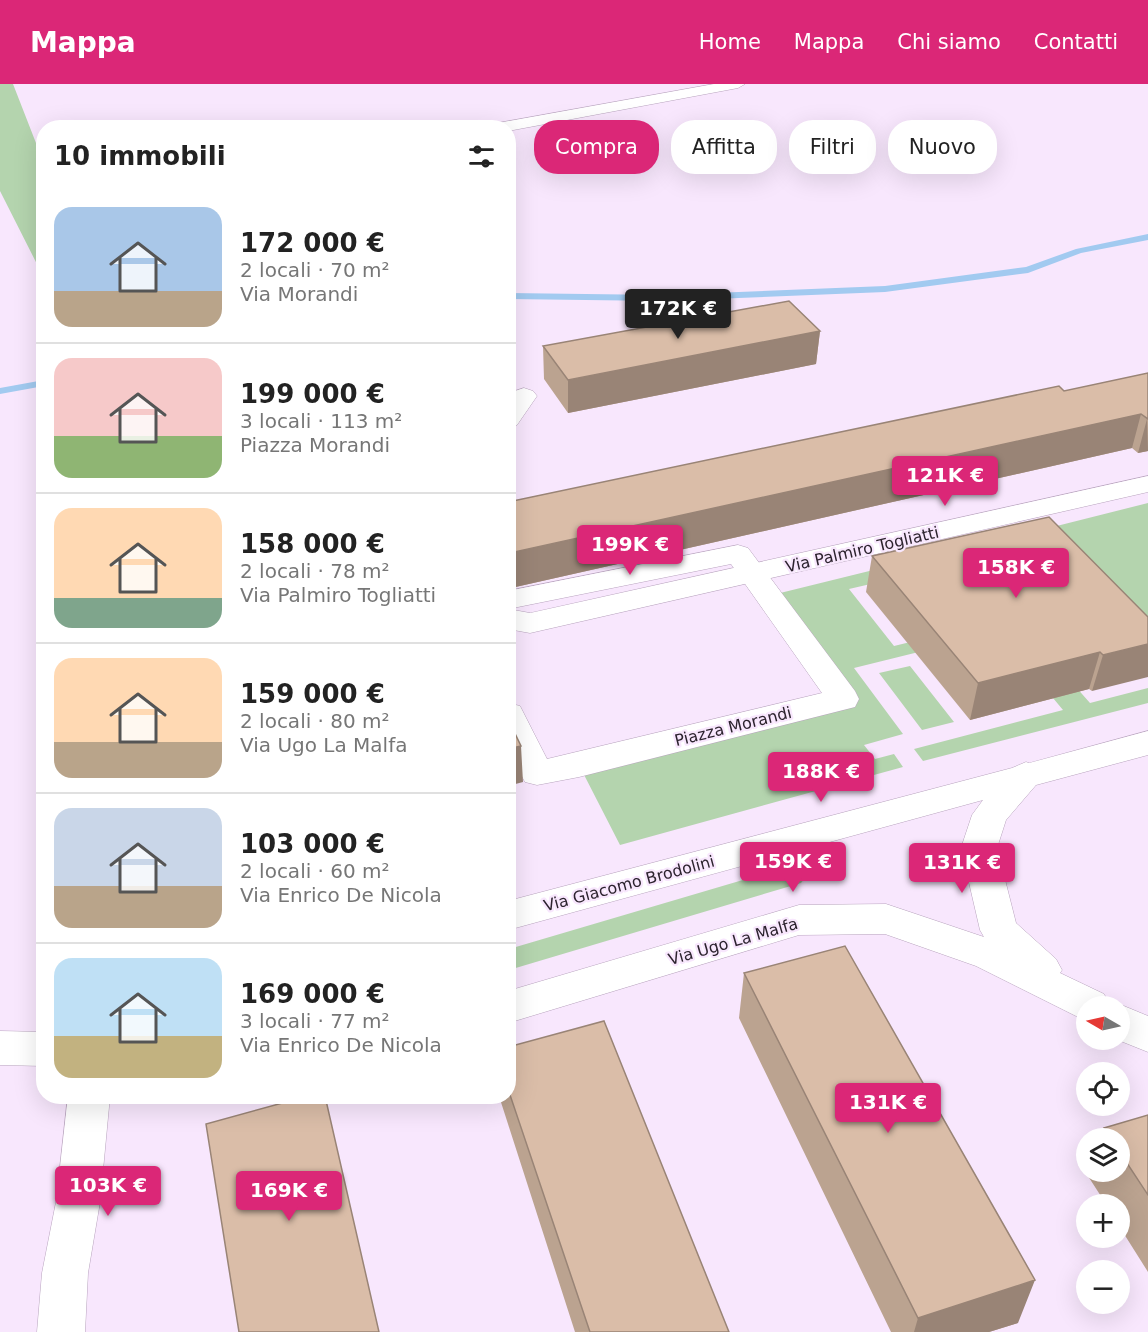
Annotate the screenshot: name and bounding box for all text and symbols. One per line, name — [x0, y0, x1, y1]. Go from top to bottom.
text: Mappa — [30, 26, 136, 59]
text: Home — [699, 30, 761, 54]
text: Mappa — [794, 30, 864, 54]
text: Chi siamo — [897, 30, 1001, 54]
text: Contatti — [1034, 30, 1118, 54]
chip: Compra — [534, 120, 659, 174]
chip: Affitta — [671, 120, 777, 174]
chip: Filtri — [789, 120, 876, 174]
chip: Nuovo — [888, 120, 997, 174]
icon: filters — [465, 140, 498, 173]
text: 10 immobili — [54, 141, 226, 171]
text: 172 000 € — [240, 228, 385, 258]
icon: home — [102, 231, 174, 303]
text: 2 locali · 70 m² — [240, 258, 390, 282]
text: Via Morandi — [240, 282, 358, 306]
pin: 172K € — [629, 289, 727, 340]
text: 172K € — [639, 296, 717, 320]
text: 199 000 € — [240, 379, 385, 409]
icon: home — [102, 382, 174, 454]
text: 3 locali · 113 m² — [240, 409, 402, 433]
text: Piazza Morandi — [240, 433, 390, 457]
pin: 121K € — [896, 456, 994, 507]
text: 121K € — [906, 463, 984, 487]
street label: Via Palmiro Togliatti — [784, 523, 941, 576]
pin: 199K € — [581, 525, 679, 576]
text: 158 000 € — [240, 529, 385, 559]
icon: home — [102, 532, 174, 604]
text: 199K € — [591, 532, 669, 556]
pin: 158K € — [967, 548, 1065, 599]
text: 158K € — [977, 555, 1055, 579]
text: 2 locali · 78 m² — [240, 559, 390, 583]
text: Via Palmiro Togliatti — [240, 583, 436, 607]
text: 159 000 € — [240, 679, 385, 709]
icon: home — [102, 682, 174, 754]
street label: Piazza Morandi — [673, 703, 794, 750]
text: 2 locali · 80 m² — [240, 709, 390, 733]
text: Via Ugo La Malfa — [240, 733, 407, 757]
pin: 188K € — [772, 752, 870, 803]
text: 188K € — [782, 759, 860, 783]
text: 103 000 € — [240, 829, 385, 859]
icon: home — [102, 832, 174, 904]
pin: 159K € — [744, 842, 842, 893]
pin: 131K € — [913, 843, 1011, 894]
text: 159K € — [754, 849, 832, 873]
text: 131K € — [923, 850, 1001, 874]
street label: Via Giacomo Brodolini — [542, 852, 717, 915]
text: 2 locali · 60 m² — [240, 859, 390, 883]
text: Via Enrico De Nicola — [240, 883, 442, 907]
street label: Via Ugo La Malfa — [666, 914, 800, 969]
text: 169 000 € — [240, 979, 385, 1009]
icon: home — [102, 982, 174, 1054]
north arrow — [1076, 996, 1130, 1050]
map controls — [1076, 996, 1130, 1314]
text: 3 locali · 77 m² — [240, 1009, 390, 1033]
text: Via Enrico De Nicola — [240, 1033, 442, 1057]
button: locate — [1076, 1062, 1130, 1116]
pin: 131K € — [839, 1083, 937, 1134]
text: 131K € — [849, 1090, 927, 1114]
button: layers — [1076, 1128, 1130, 1182]
pin: 103K € — [59, 1166, 157, 1217]
pin: 169K € — [240, 1171, 338, 1222]
text: 103K € — [69, 1173, 147, 1197]
text: 169K € — [250, 1178, 328, 1202]
button: + — [1076, 1194, 1130, 1248]
button: − — [1076, 1260, 1130, 1314]

